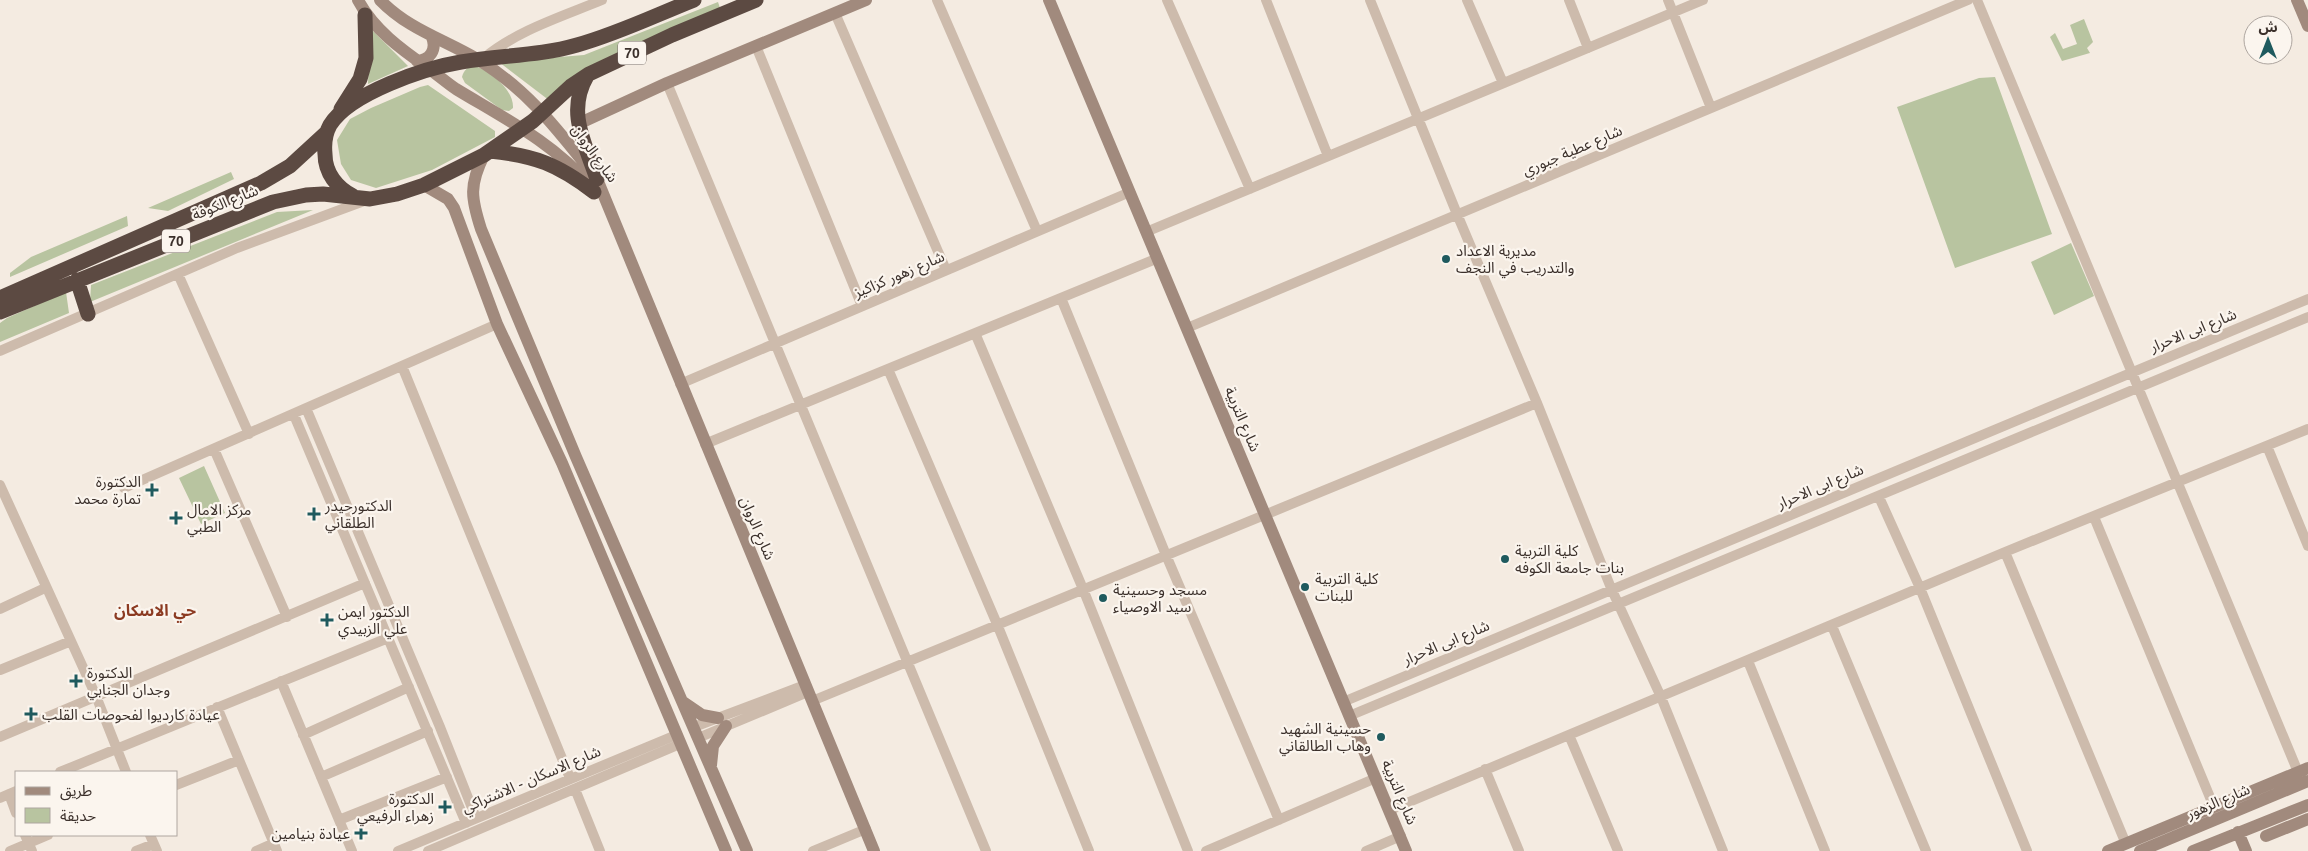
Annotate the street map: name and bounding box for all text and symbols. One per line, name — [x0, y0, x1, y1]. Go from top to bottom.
north arrow — [2243, 15, 2293, 65]
text: ش — [2258, 19, 2278, 35]
road number: 70 — [618, 42, 646, 64]
street label: شارع الروان — [565, 121, 622, 188]
street label: شارع عطية جبوري — [1520, 121, 1626, 182]
street label: شارع الكوفة — [190, 181, 262, 227]
road number: 70 — [162, 230, 190, 252]
place label: مديرية الاعداد والتدريب في النجف — [1456, 242, 1574, 279]
street label: شارع زهور كزاكيز — [850, 247, 949, 305]
marker: مديرية الاعداد والتدريب في النجف — [1440, 253, 1452, 265]
street label: شارع ابی الاحرار — [2146, 305, 2241, 359]
street label: شارع التربية — [1218, 384, 1264, 456]
street label: شارع ابی الاحرار — [1773, 460, 1867, 516]
place label: الدكتورة تمارة محمد — [74, 473, 141, 508]
marker: الدكتورة تمارة محمد — [145, 483, 159, 497]
street label: شارع الروان — [733, 494, 779, 564]
place label: الدكتورحيدر الطلقاني — [324, 497, 392, 534]
place label: مركز الامال الطبي — [187, 501, 251, 538]
marker: الدكتورحيدر الطلقاني — [307, 507, 321, 521]
marker: مركز الامال الطبي — [169, 511, 183, 525]
place label: كلية التربية بنات جامعة الكوفه — [1515, 542, 1624, 577]
marker: كلية التربية بنات جامعة الكوفه — [1499, 553, 1511, 565]
place label: كلية التربية للبنات — [1315, 570, 1379, 604]
place label: مسجد وحسينية سيد الاوصياء — [1113, 581, 1207, 616]
marker: كلية التربية للبنات — [1299, 581, 1311, 593]
marker: مسجد وحسينية سيد الاوصياء — [1097, 592, 1109, 604]
district label: حي الاسكان — [114, 602, 196, 623]
place label: الدكتور ايمن علي الزبيدي — [338, 603, 410, 640]
marker: الدكتور ايمن علي الزبيدي — [320, 613, 334, 627]
street label: شارع ابی الاحرار — [1399, 616, 1493, 672]
place label: الدكتورة وجدان الجنابي — [87, 664, 170, 701]
marker: الدكتورة وجدان الجنابي — [69, 674, 83, 688]
place label: عيادة كارديوا لفحوصات القلب — [42, 706, 220, 724]
marker: عيادة كارديوا لفحوصات القلب — [24, 707, 38, 721]
place label: حسينية الشهيد وهاب الطالقاني — [1279, 720, 1371, 757]
marker: حسينية الشهيد وهاب الطالقاني — [1375, 731, 1387, 743]
street label: شارع الاسكان - الاشتراكي — [459, 742, 605, 820]
street label: شارع التربية — [1375, 757, 1421, 829]
legend — [15, 771, 178, 836]
street label: شارع الزهور — [2183, 780, 2254, 826]
text: طريق — [60, 782, 92, 801]
place label: الدكتورة زهراء الرفيعي — [357, 790, 434, 827]
marker: الدكتورة زهراء الرفيعي — [438, 800, 452, 814]
text: حديقة — [60, 807, 96, 824]
place label: عيادة بنيامين — [272, 825, 350, 843]
marker: عيادة بنيامين — [354, 826, 368, 840]

